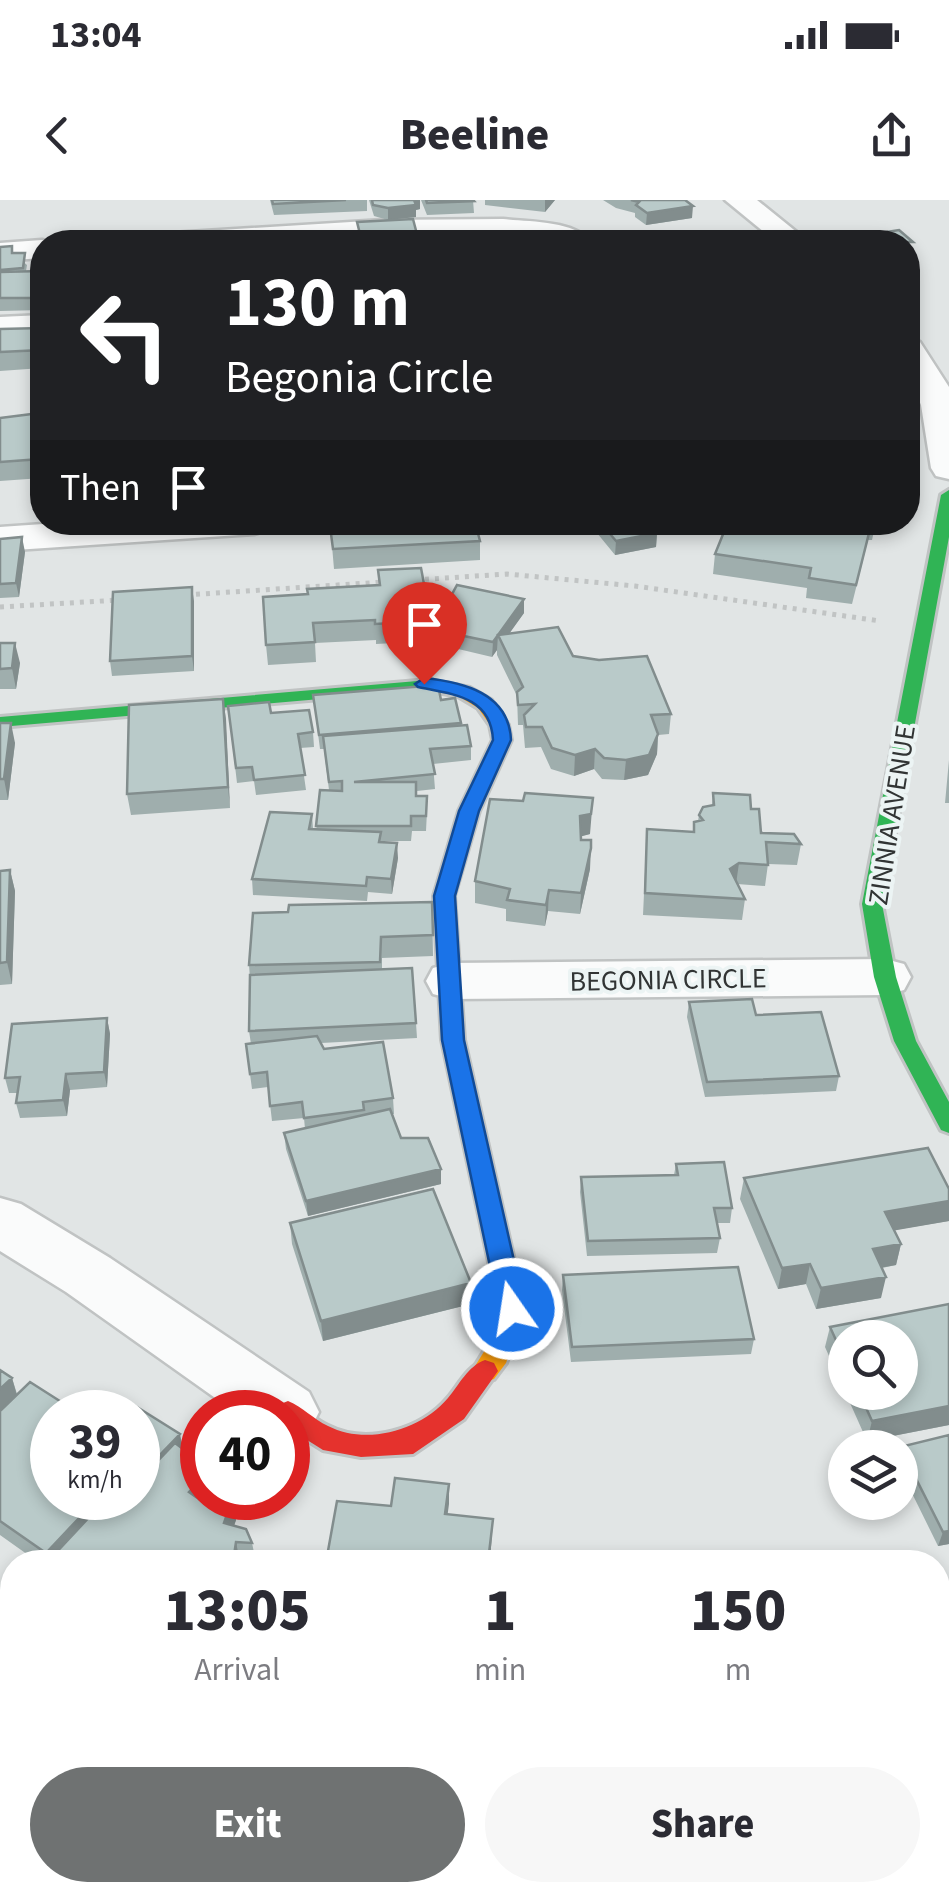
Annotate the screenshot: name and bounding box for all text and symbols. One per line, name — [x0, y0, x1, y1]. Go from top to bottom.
text: 13:04 — [50, 8, 142, 62]
text: Beeline — [400, 103, 549, 167]
icon: back — [30, 108, 85, 163]
icon: share — [864, 108, 919, 163]
text: 130 m — [225, 253, 410, 353]
icon: left — [60, 270, 190, 400]
text: Begonia Circle — [225, 346, 493, 410]
icon: arrive — [161, 460, 216, 515]
text: Then — [60, 461, 141, 515]
pin — [382, 582, 467, 685]
icon: arrive — [397, 597, 452, 652]
street label: ZINNIA AVENUE — [858, 722, 926, 908]
street label: BEGONIA CIRCLE — [569, 958, 767, 1002]
position arrow — [460, 1257, 564, 1361]
map controls — [828, 1320, 918, 1520]
button: search — [828, 1320, 918, 1410]
speed limit sign: 40 — [180, 1390, 310, 1520]
text: 39 — [69, 1407, 121, 1478]
button: layers — [828, 1430, 918, 1520]
text: km/h — [67, 1462, 123, 1498]
text: 13:05 — [164, 1569, 311, 1654]
text: 1 — [484, 1569, 516, 1654]
text: 150 — [690, 1569, 786, 1654]
text: Arrival — [194, 1647, 280, 1693]
text: min — [474, 1647, 526, 1693]
text: m — [725, 1647, 751, 1693]
button: Exit — [30, 1767, 465, 1882]
button: Share — [485, 1767, 920, 1882]

